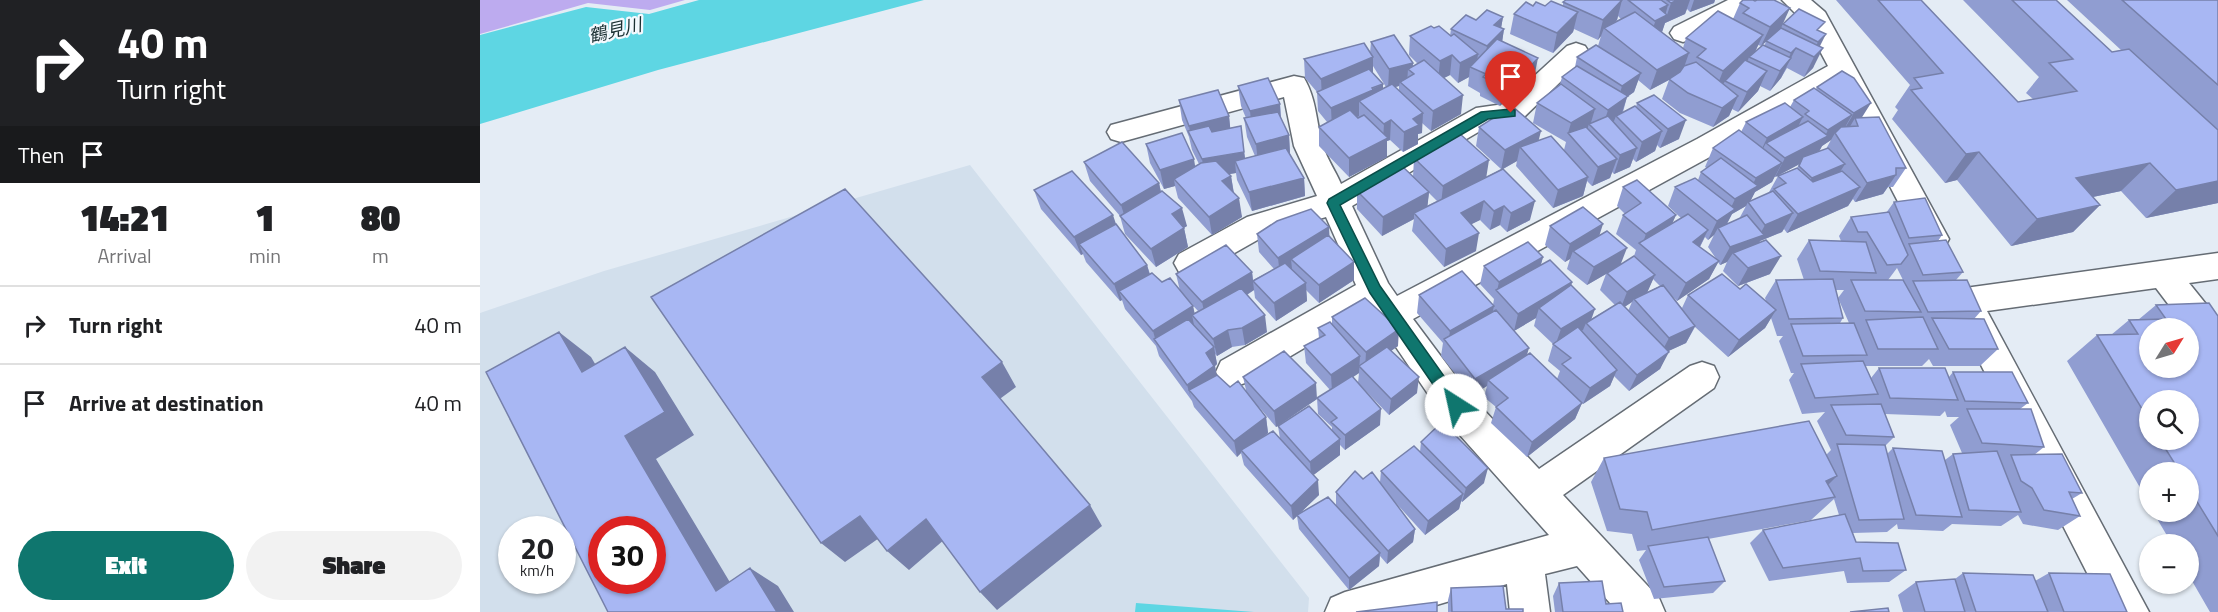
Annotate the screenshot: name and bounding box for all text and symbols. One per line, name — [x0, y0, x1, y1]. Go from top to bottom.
text: 40 m — [117, 10, 209, 74]
water label: 鶴見川 — [586, 10, 646, 49]
icon: right — [18, 24, 96, 102]
pin — [1485, 51, 1536, 113]
icon: arrive — [1494, 60, 1527, 93]
text: Turn right — [117, 68, 226, 109]
text: Then — [18, 138, 64, 172]
icon: arrive — [76, 138, 109, 171]
text: 14:21 — [80, 190, 169, 245]
text: 1 — [255, 190, 275, 245]
text: 80 — [361, 190, 400, 245]
text: Arrival — [97, 240, 152, 271]
text: min — [249, 240, 281, 271]
text: m — [372, 240, 389, 271]
text: Turn right — [69, 308, 163, 342]
text: 40 m — [414, 308, 462, 342]
icon: right — [18, 309, 51, 342]
north arrow — [2139, 318, 2199, 378]
map controls — [2139, 318, 2199, 594]
position arrow — [1424, 373, 1488, 437]
text: Arrive at destination — [69, 386, 264, 420]
text: 40 m — [414, 386, 462, 420]
icon: arrive — [18, 387, 51, 420]
button: search — [2139, 390, 2199, 450]
button: + — [2139, 462, 2199, 522]
speed limit sign: 30 — [588, 516, 666, 594]
text: 20 — [520, 525, 554, 571]
button: Exit — [18, 531, 234, 600]
button: Share — [246, 531, 462, 600]
button: − — [2139, 534, 2199, 594]
text: km/h — [520, 559, 554, 582]

